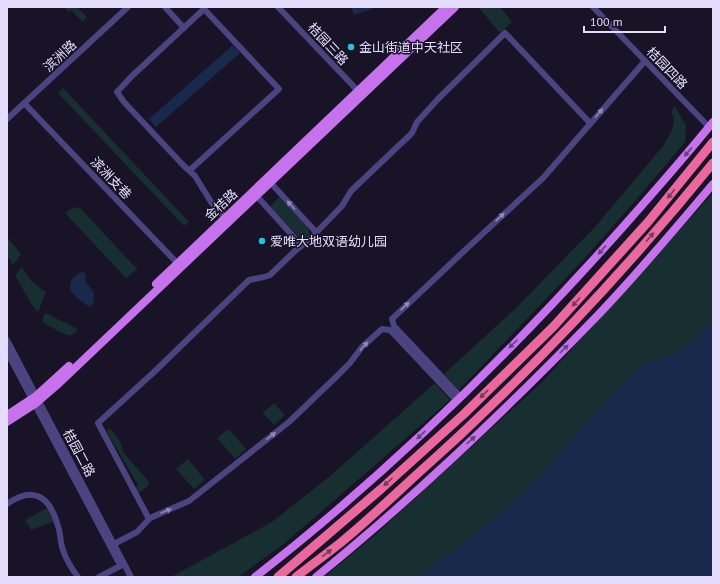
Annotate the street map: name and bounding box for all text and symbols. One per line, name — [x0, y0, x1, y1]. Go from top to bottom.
scale bar — [584, 8, 665, 34]
text: 100 m — [590, 14, 623, 29]
street label: 桔园三路 — [304, 19, 352, 69]
street label: 滨洲路 — [40, 36, 80, 76]
place label: 金山街道中天社区 — [359, 39, 463, 56]
marker: 金山街道中天社区 — [346, 42, 356, 52]
street label: 桔园四路 — [643, 43, 691, 93]
one-way arrow — [594, 108, 603, 119]
one-way arrow — [684, 147, 693, 157]
street label: 滨洲支巷 — [87, 153, 135, 203]
street label: 金桔路 — [201, 185, 241, 225]
one-way arrow — [666, 188, 675, 199]
one-way arrow — [286, 200, 296, 210]
one-way arrow — [495, 213, 505, 222]
one-way arrow — [645, 232, 654, 243]
place label: 爱唯大地双语幼儿园 — [270, 233, 387, 250]
marker: 爱唯大地双语幼儿园 — [257, 236, 267, 246]
one-way arrow — [598, 244, 607, 255]
one-way arrow — [571, 297, 580, 307]
one-way arrow — [400, 302, 410, 311]
one-way arrow — [508, 339, 518, 349]
one-way arrow — [359, 341, 369, 351]
one-way arrow — [559, 344, 569, 354]
one-way arrow — [479, 389, 489, 399]
street label: 桔园二路 — [59, 426, 99, 480]
one-way arrow — [265, 431, 276, 440]
one-way arrow — [416, 431, 426, 440]
one-way arrow — [466, 435, 476, 445]
one-way arrow — [383, 477, 393, 487]
one-way arrow — [160, 508, 172, 514]
one-way arrow — [322, 550, 332, 558]

